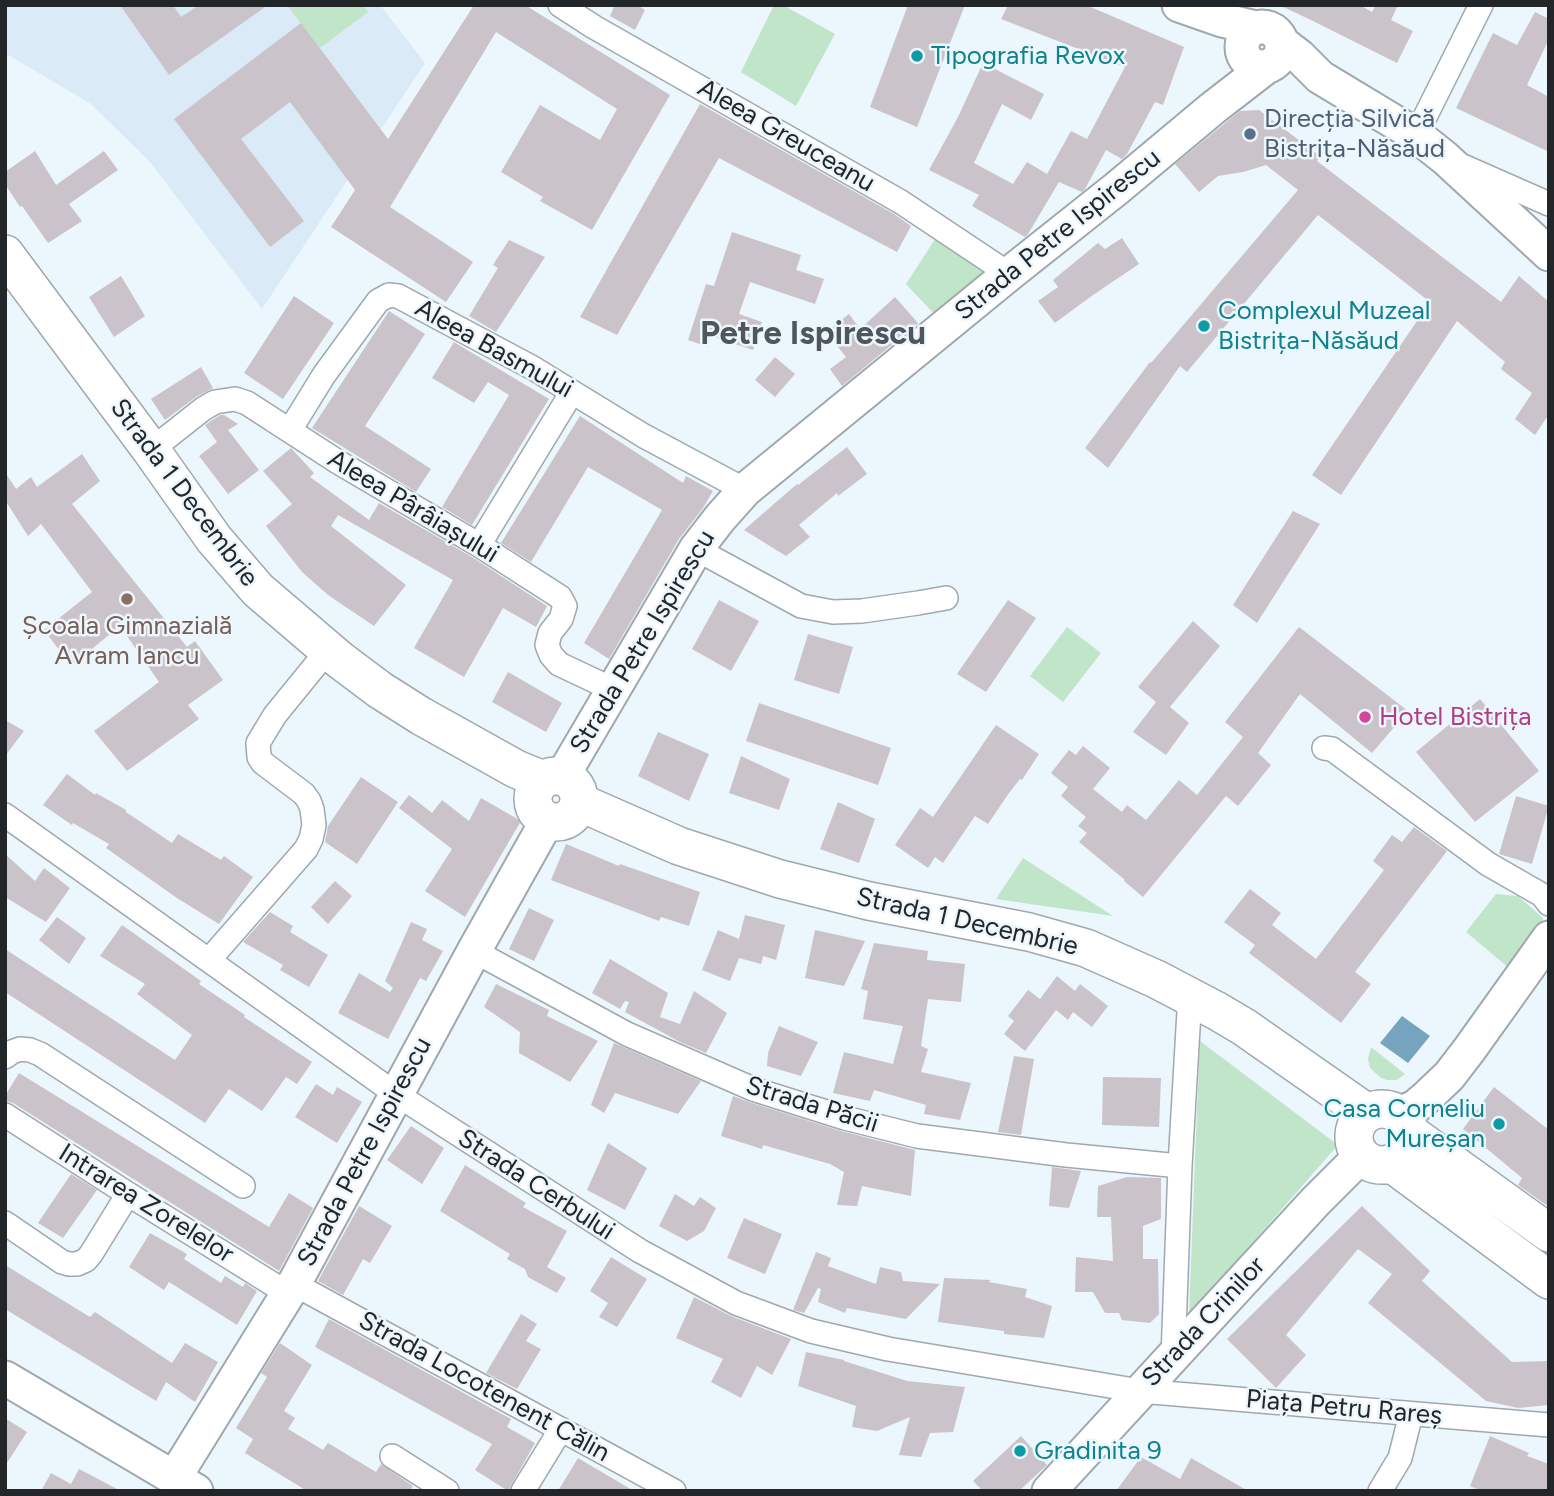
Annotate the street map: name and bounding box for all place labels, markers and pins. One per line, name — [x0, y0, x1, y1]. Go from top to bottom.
place label: Tipografia Revox — [931, 40, 1125, 72]
marker: Tipografia Revox — [909, 48, 925, 64]
place label: Direcția Silvică Bistrița-Năsăud — [1264, 103, 1445, 164]
marker: Direcția Silvică Bistrița-Năsăud — [1242, 126, 1258, 142]
place label: Complexul Muzeal Bistrița-Năsăud — [1218, 295, 1431, 356]
marker: Complexul Muzeal Bistrița-Năsăud — [1196, 318, 1212, 334]
marker: Școala Gimnazială Avram Iancu — [119, 591, 135, 607]
place label: Școala Gimnazială Avram Iancu — [22, 610, 232, 672]
place label: Hotel Bistrița — [1379, 701, 1531, 733]
marker: Hotel Bistrița — [1357, 709, 1373, 725]
place label: Casa Corneliu Mureșan — [1324, 1093, 1485, 1154]
marker: Casa Corneliu Mureșan — [1491, 1116, 1507, 1132]
place label: Gradinita 9 — [1034, 1435, 1162, 1467]
marker: Gradinita 9 — [1012, 1443, 1028, 1459]

